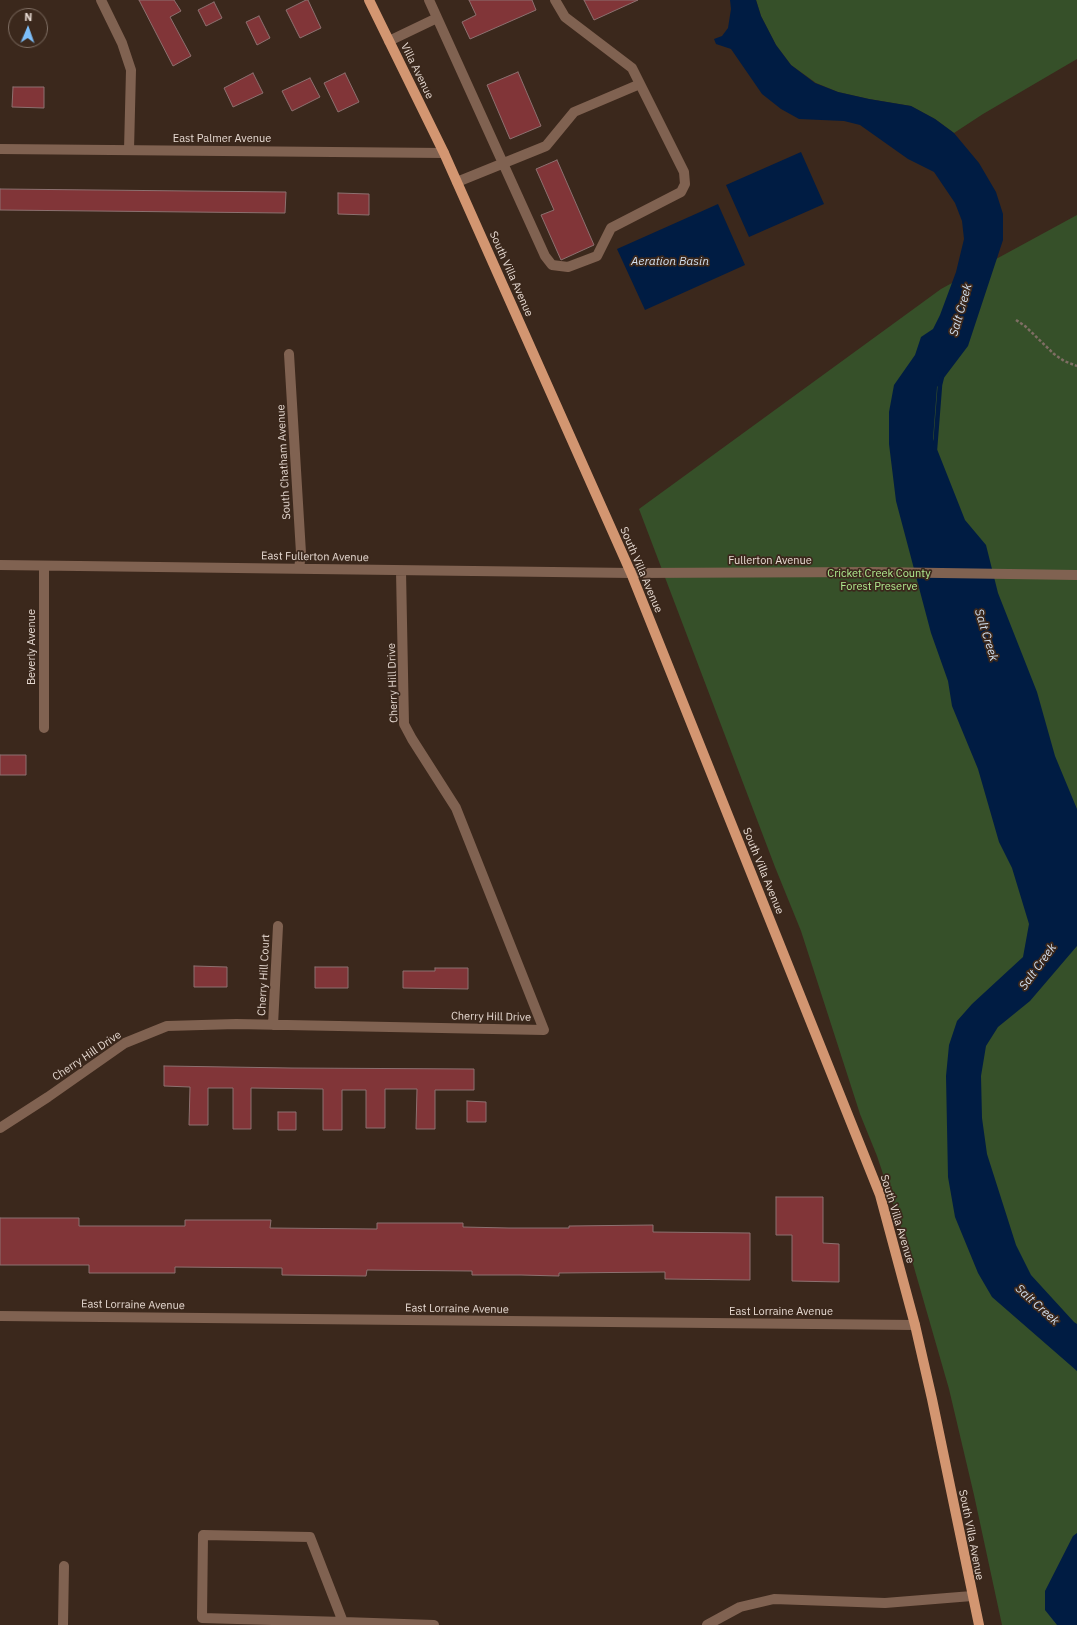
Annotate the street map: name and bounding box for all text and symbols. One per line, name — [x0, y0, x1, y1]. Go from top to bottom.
north arrow — [8, 8, 48, 48]
text: N — [24, 10, 33, 24]
street label: Villa Avenue — [398, 41, 436, 101]
street label: East Palmer Avenue — [173, 132, 271, 146]
street label: South Villa Avenue — [486, 229, 536, 319]
water label: Aeration Basin — [631, 255, 709, 269]
water label: Salt Creek — [947, 282, 975, 338]
street label: South Chatham Avenue — [274, 404, 294, 520]
street label: South Villa Avenue — [617, 525, 665, 615]
street label: East Fullerton Avenue — [261, 549, 369, 565]
street label: Fullerton Avenue — [728, 554, 812, 568]
park label: Cricket Creek County Forest Preserve — [827, 567, 931, 593]
water label: Salt Creek — [971, 607, 1001, 663]
street label: Beverly Avenue — [25, 609, 39, 685]
street label: Cherry Hill Drive — [385, 643, 401, 723]
street label: South Villa Avenue — [740, 826, 786, 916]
street label: Cherry Hill Court — [255, 934, 273, 1016]
water label: Salt Creek — [1016, 941, 1060, 993]
street label: Cherry Hill Drive — [451, 1010, 531, 1024]
street label: Cherry Hill Drive — [50, 1028, 124, 1084]
street label: South Villa Avenue — [877, 1173, 917, 1265]
water label: Salt Creek — [1012, 1282, 1062, 1328]
street label: East Lorraine Avenue — [81, 1297, 185, 1313]
street label: East Lorraine Avenue — [405, 1301, 509, 1317]
street label: East Lorraine Avenue — [729, 1305, 833, 1319]
street label: South Villa Avenue — [956, 1489, 986, 1581]

